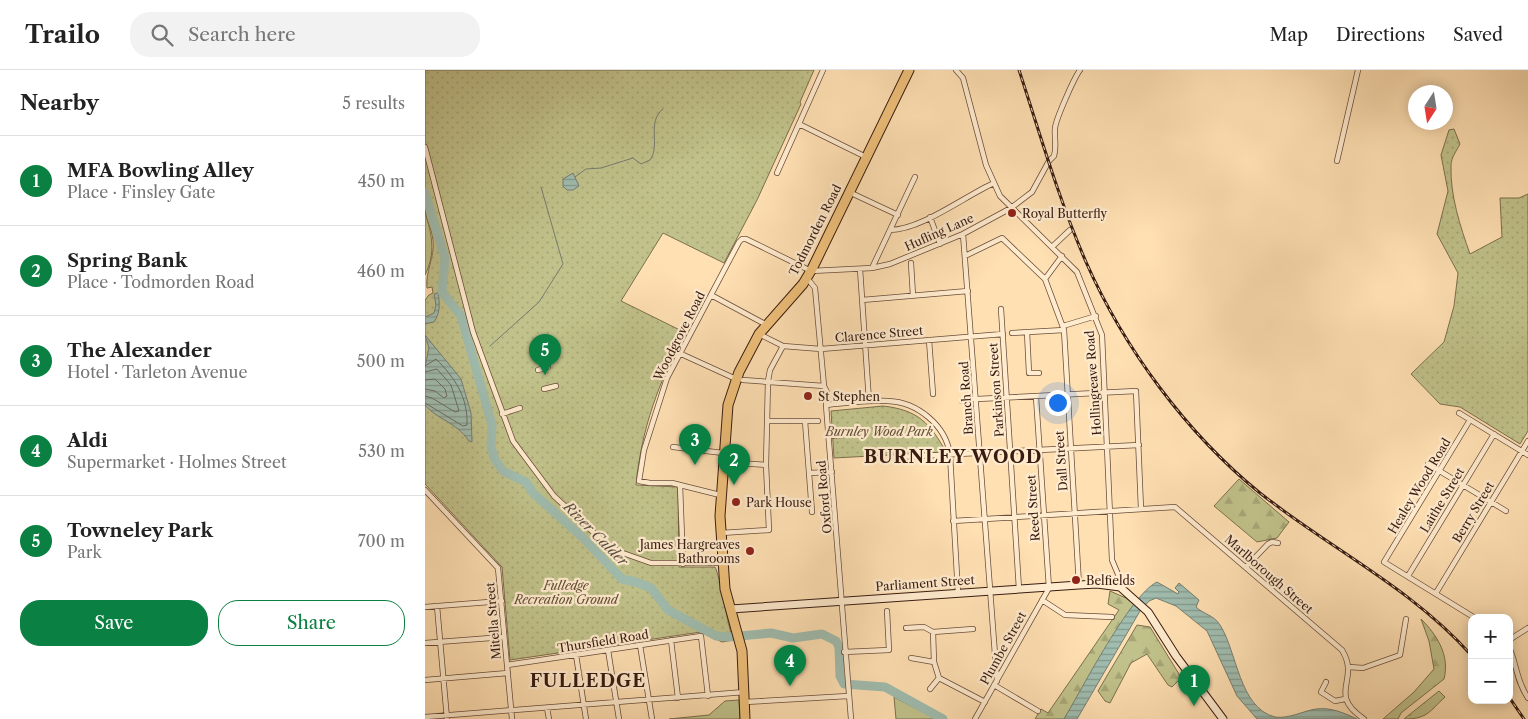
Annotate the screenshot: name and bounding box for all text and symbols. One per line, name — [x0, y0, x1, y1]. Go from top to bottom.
search box — [130, 12, 480, 57]
text: Trailo — [25, 20, 100, 49]
icon: search — [148, 21, 176, 49]
text: Search here — [188, 23, 296, 46]
text: Map — [1269, 24, 1308, 46]
text: Directions — [1336, 24, 1425, 46]
text: Saved — [1453, 24, 1503, 46]
north arrow — [1408, 85, 1453, 130]
text: Nearby — [20, 90, 99, 115]
text: 5 results — [342, 93, 405, 113]
text: MFA Bowling Alley — [67, 159, 254, 182]
text: 1 — [32, 171, 40, 191]
text: 450 m — [358, 171, 405, 191]
street label: Todmorden Road — [786, 181, 845, 278]
text: Place · Finsley Gate — [67, 182, 215, 202]
place label: Royal Butterfly — [1022, 206, 1108, 221]
marker: Royal Butterfly — [1006, 207, 1018, 219]
street label: Hufling Lane — [902, 210, 976, 254]
text: Spring Bank — [67, 249, 187, 272]
text: 2 — [31, 261, 41, 281]
text: 460 m — [357, 261, 405, 281]
text: Place · Todmorden Road — [67, 272, 255, 292]
street label: Woodgrove Road — [650, 288, 708, 384]
street label: Clarence Street — [834, 323, 924, 345]
street label: Hollingreave Road — [1082, 329, 1104, 436]
pin: 5 — [529, 334, 561, 375]
text: The Alexander — [67, 339, 212, 362]
street label: Parkinson Street — [985, 342, 1007, 438]
text: 3 — [31, 351, 41, 371]
text: 500 m — [357, 351, 405, 371]
street label: Branch Road — [956, 360, 976, 435]
text: Hotel · Tarleton Avenue — [67, 362, 247, 382]
place label: St Stephen — [818, 389, 880, 404]
marker: St Stephen — [802, 390, 814, 402]
your location — [1045, 390, 1071, 416]
pin: 3 — [679, 424, 711, 465]
park label: Burnley Wood Park — [824, 424, 933, 439]
text: Aldi — [67, 429, 108, 452]
street label: Dall Street — [1051, 430, 1071, 492]
street label: Healey Wood Road — [1384, 435, 1454, 537]
text: 4 — [31, 441, 41, 461]
text: 530 m — [358, 441, 405, 461]
pin: 2 — [718, 444, 750, 485]
district label: BURNLEY WOOD — [864, 446, 1042, 468]
text: Supermarket · Holmes Street — [67, 452, 287, 472]
street label: Oxford Road — [813, 459, 835, 534]
street label: Laithe Street — [1417, 464, 1468, 535]
street label: Reed Street — [1023, 473, 1043, 542]
street label: Berry Street — [1449, 478, 1498, 545]
place label: Park House — [746, 495, 812, 510]
marker: Park House — [730, 496, 742, 508]
water label: River Calder — [559, 497, 633, 571]
text: Towneley Park — [67, 519, 213, 542]
text: 5 — [32, 531, 40, 551]
text: 700 m — [358, 531, 405, 551]
street label: Marlborough Street — [1222, 532, 1317, 617]
place label: James Hargreaves Bathrooms — [638, 537, 740, 566]
text: Park — [67, 542, 102, 562]
marker: James Hargreaves Bathrooms — [744, 545, 756, 557]
street label: Parliament Street — [875, 572, 976, 594]
place label: Belfields — [1086, 573, 1135, 588]
marker: Belfields — [1070, 574, 1082, 586]
park label: Fulledge Recreation Ground — [513, 578, 620, 607]
street label: Mitella Street — [482, 581, 504, 660]
button: Save — [20, 600, 208, 646]
button: Share — [218, 600, 405, 646]
street label: Plumbe Street — [977, 608, 1030, 687]
map controls — [1468, 614, 1513, 704]
button: + — [1468, 614, 1513, 659]
street label: Thursfield Road — [556, 626, 650, 656]
pin: 4 — [774, 645, 806, 686]
button: − — [1468, 659, 1513, 704]
pin: 1 — [1178, 665, 1210, 706]
district label: FULLEDGE — [530, 670, 646, 692]

